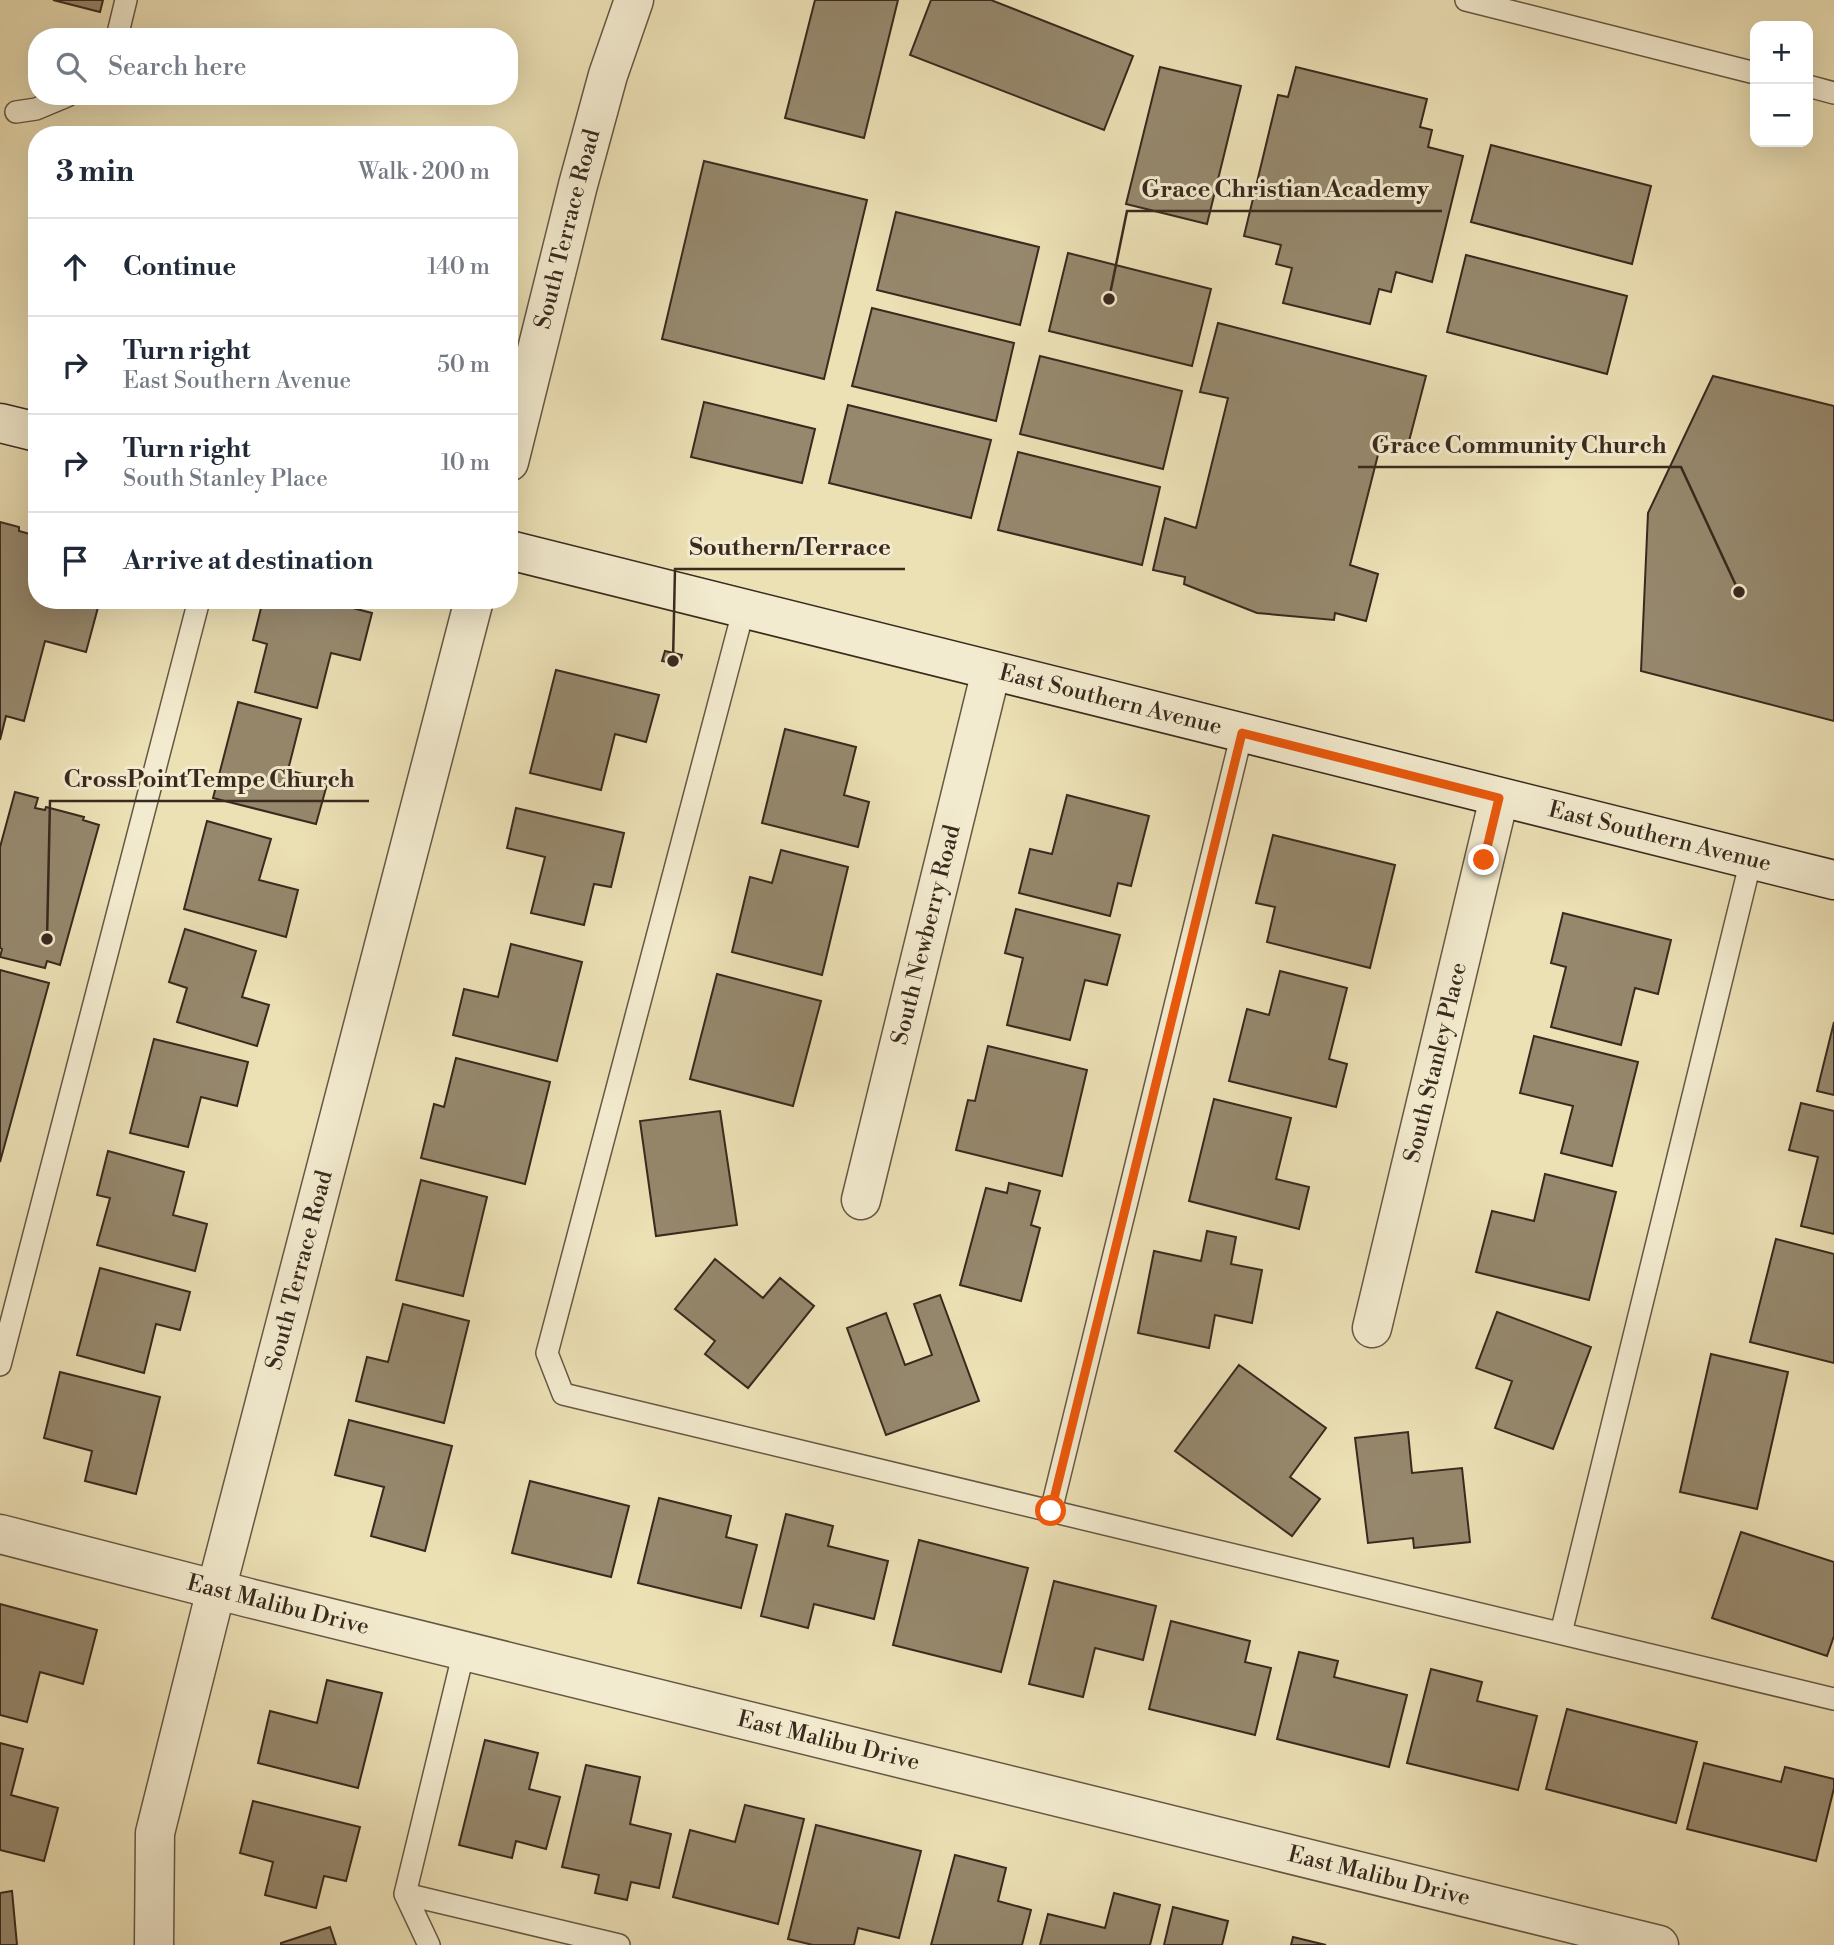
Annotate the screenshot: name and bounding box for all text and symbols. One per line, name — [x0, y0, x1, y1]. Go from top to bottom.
map controls — [1750, 21, 1813, 147]
button: + — [1750, 21, 1813, 84]
search box — [28, 28, 518, 105]
icon: search — [52, 48, 90, 86]
text: Search here — [108, 51, 247, 83]
button: − — [1750, 84, 1813, 147]
street label: South Terrace Road — [529, 126, 607, 332]
text: 3 min — [56, 153, 134, 191]
text: Walk · 200 m — [358, 158, 490, 186]
callout: Grace Christian Academy — [1127, 166, 1442, 211]
text: Grace Christian Academy — [1141, 175, 1430, 205]
icon: ahead — [56, 248, 94, 286]
text: Continue — [123, 251, 236, 283]
text: 140 m — [427, 253, 490, 281]
text: Turn right — [123, 335, 251, 367]
icon: right — [56, 346, 94, 384]
text: 50 m — [437, 351, 490, 379]
text: East Southern Avenue — [123, 367, 351, 395]
callout: Grace Community Church — [1358, 422, 1681, 467]
text: Grace Community Church — [1371, 431, 1667, 461]
text: Turn right — [123, 433, 251, 465]
icon: right — [56, 444, 94, 482]
text: 10 m — [441, 449, 490, 477]
text: South Stanley Place — [123, 465, 328, 493]
callout: Southern/Terrace — [675, 524, 905, 569]
text: Southern/Terrace — [689, 533, 891, 563]
icon: arrive — [56, 542, 94, 580]
text: Arrive at destination — [123, 545, 373, 577]
street label: East Southern Avenue — [996, 659, 1225, 741]
callout: CrossPointTempe Church — [50, 756, 369, 801]
text: CrossPointTempe Church — [63, 765, 355, 795]
street label: East Southern Avenue — [1546, 795, 1774, 878]
street label: South Newberry Road — [886, 822, 967, 1048]
route end — [1468, 844, 1499, 875]
street label: South Stanley Place — [1398, 960, 1473, 1165]
street label: South Terrace Road — [260, 1167, 339, 1373]
route start — [1035, 1495, 1066, 1526]
street label: East Malibu Drive — [184, 1569, 372, 1641]
street label: East Malibu Drive — [735, 1705, 923, 1777]
street label: East Malibu Drive — [1285, 1840, 1473, 1912]

